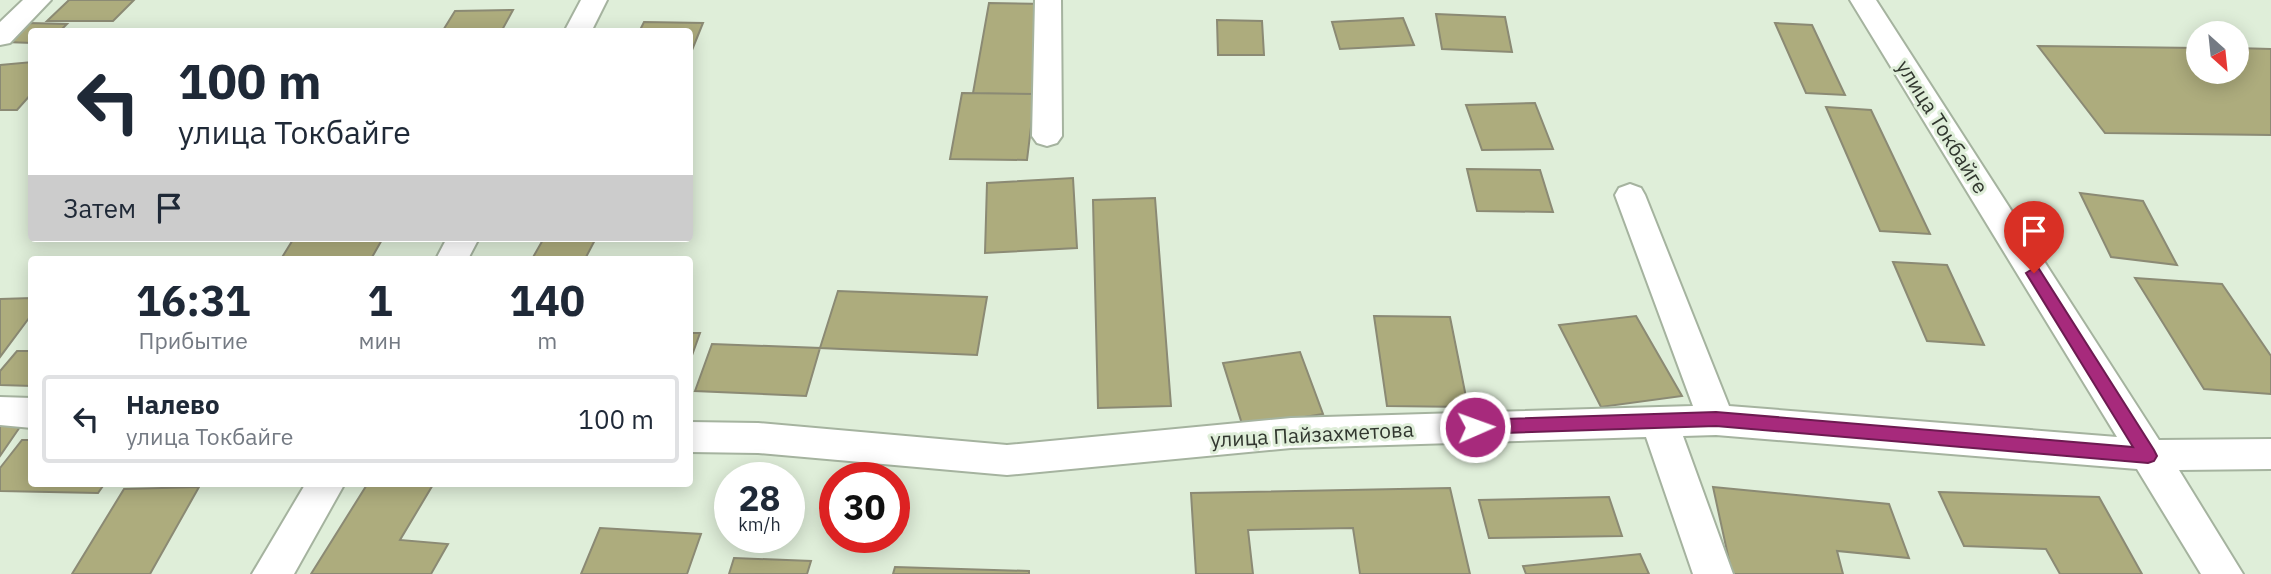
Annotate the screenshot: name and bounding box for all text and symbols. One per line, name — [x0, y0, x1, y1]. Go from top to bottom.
north arrow — [2186, 21, 2249, 84]
map controls — [2186, 21, 2249, 84]
text: 100 m — [178, 49, 322, 112]
street label: улица Токбайге — [1890, 54, 1995, 199]
icon: left — [63, 56, 154, 147]
text: улица Токбайге — [178, 111, 411, 153]
icon: arrive — [150, 189, 188, 227]
text: Затем — [63, 191, 136, 225]
pin — [2004, 201, 2064, 273]
icon: arrive — [2015, 212, 2053, 250]
text: 16:31 — [136, 273, 251, 328]
text: 1 — [367, 273, 393, 328]
text: 140 — [509, 273, 585, 328]
text: Прибытие — [139, 325, 248, 355]
text: мин — [358, 325, 402, 355]
text: m — [537, 325, 557, 355]
text: Налево — [126, 387, 220, 421]
position arrow — [1438, 390, 1512, 464]
icon: left — [67, 400, 105, 438]
text: 100 m — [578, 402, 654, 436]
street label: улица Пайзахметова — [1209, 415, 1414, 453]
text: улица Токбайге — [126, 421, 293, 451]
speed limit sign: 30 — [819, 462, 910, 553]
text: 28 — [738, 475, 781, 521]
text: km/h — [738, 513, 781, 536]

